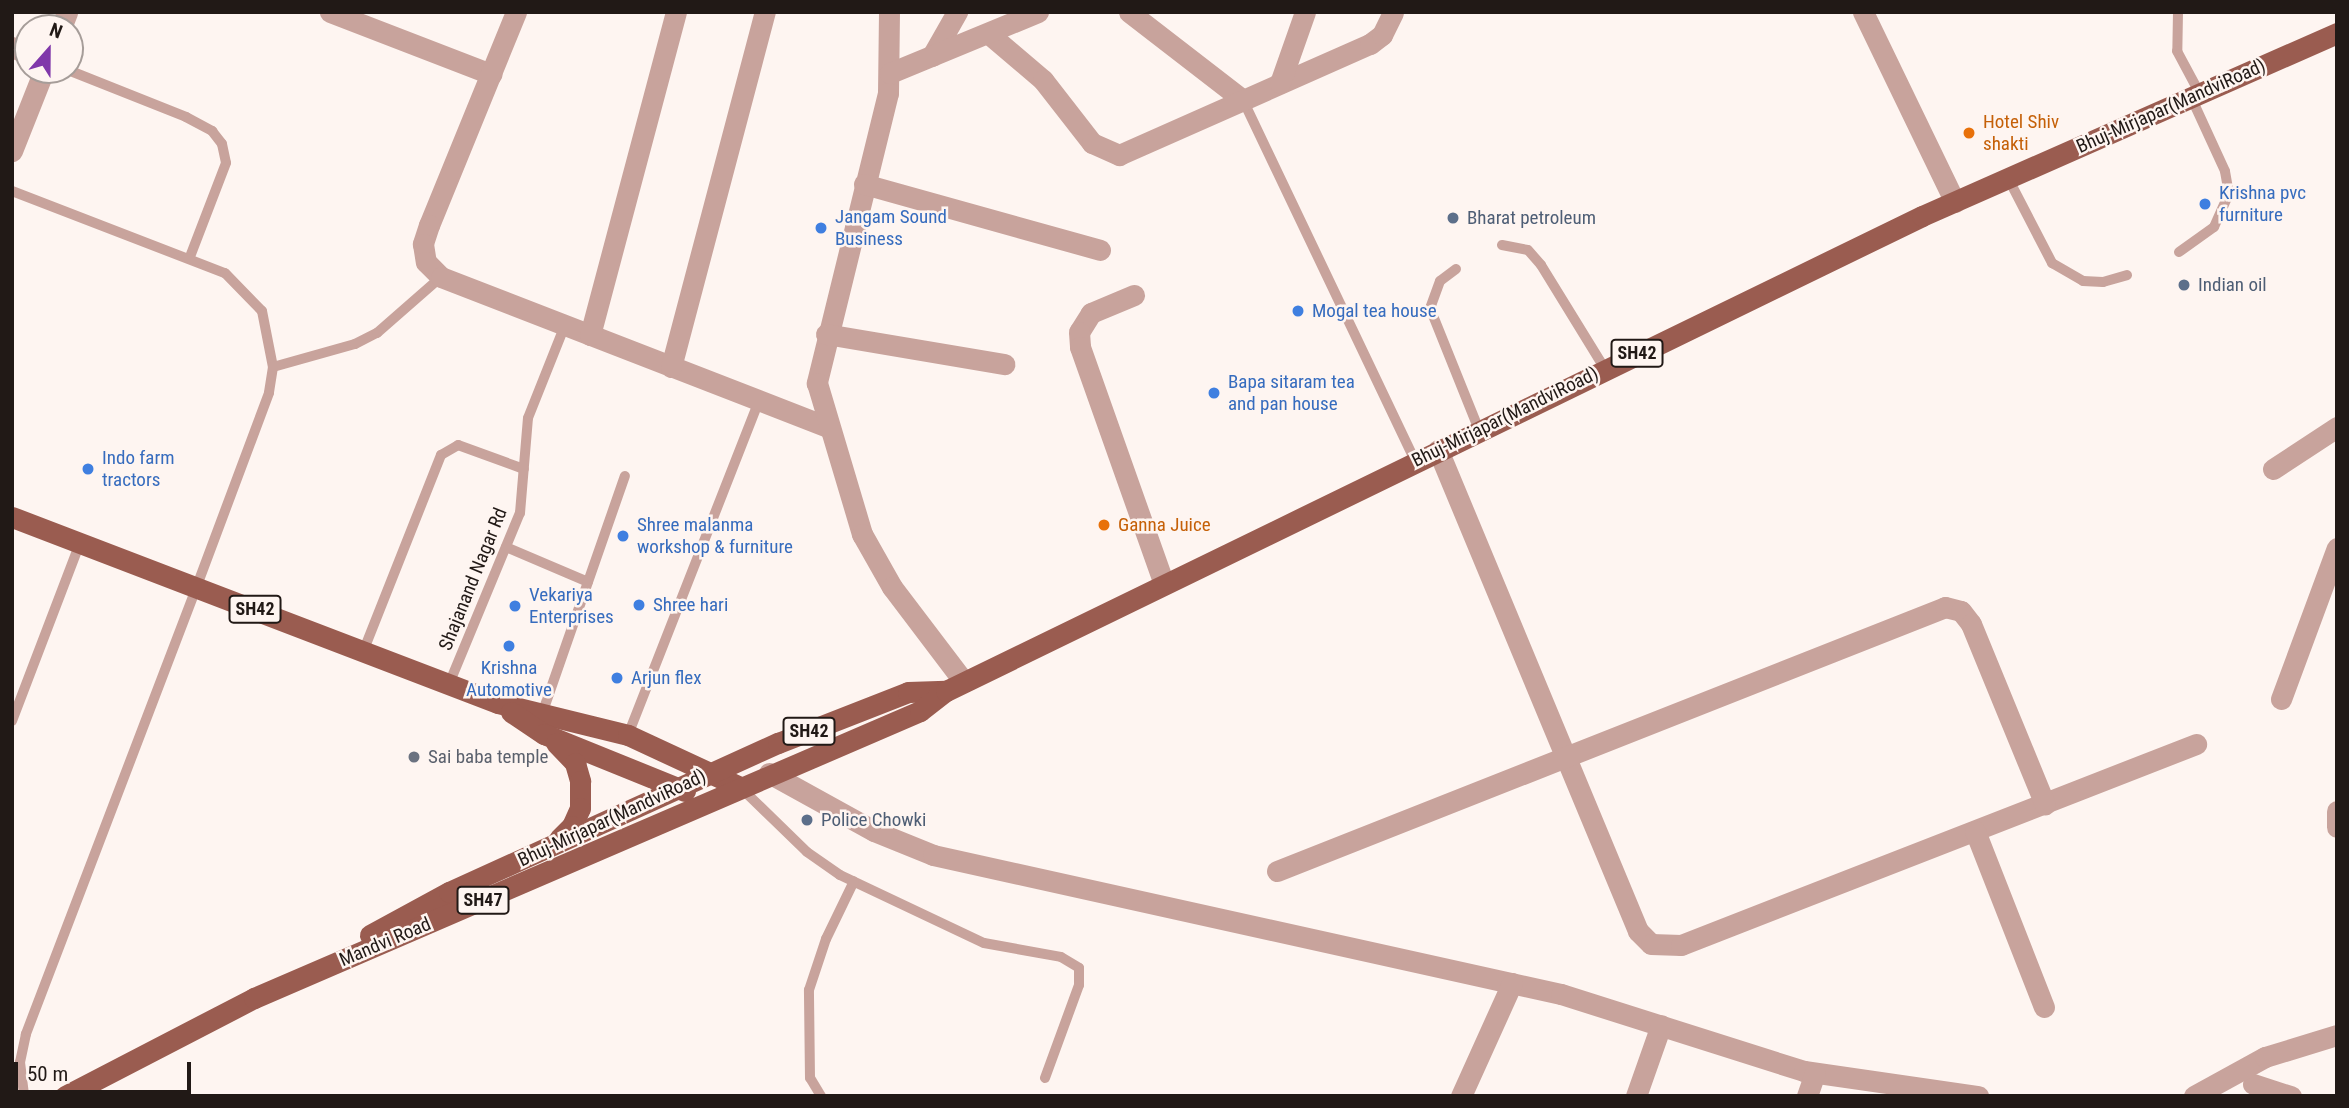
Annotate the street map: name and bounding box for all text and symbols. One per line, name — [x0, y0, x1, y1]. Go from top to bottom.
north arrow — [14, 14, 84, 84]
text: N — [46, 18, 66, 44]
street label: Bhuj-Mirjapar(MandviRoad) — [2073, 54, 2269, 158]
place label: Hotel Shiv shakti — [1983, 111, 2059, 155]
marker: Hotel Shiv shakti — [1961, 125, 1977, 141]
place label: Krishna pvc furniture — [2219, 182, 2306, 226]
marker: Krishna pvc furniture — [2197, 196, 2213, 212]
place label: Jangam Sound Business — [835, 206, 947, 250]
place label: Bharat petroleum — [1467, 207, 1596, 229]
marker: Bharat petroleum — [1445, 210, 1461, 226]
marker: Jangam Sound Business — [813, 220, 829, 236]
place label: Indian oil — [2198, 274, 2267, 296]
marker: Indian oil — [2176, 277, 2192, 293]
place label: Mogal tea house — [1312, 300, 1437, 322]
marker: Mogal tea house — [1290, 303, 1306, 319]
road number: SH42 — [1609, 338, 1665, 368]
street label: Bhuj-Mirjapar(MandviRoad) — [1408, 362, 1602, 472]
place label: Bapa sitaram tea and pan house — [1228, 371, 1355, 415]
marker: Bapa sitaram tea and pan house — [1206, 385, 1222, 401]
place label: Indo farm tractors — [102, 447, 174, 491]
marker: Indo farm tractors — [80, 461, 96, 477]
street label: Shajanand Nagar Rd — [434, 504, 512, 654]
place label: Shree malanma workshop & furniture — [637, 514, 793, 558]
place label: Ganna Juice — [1118, 514, 1211, 536]
marker: Ganna Juice — [1096, 517, 1112, 533]
marker: Shree malanma workshop & furniture — [615, 528, 631, 544]
place label: Vekariya Enterprises — [529, 584, 614, 628]
road number: SH42 — [227, 594, 283, 624]
place label: Shree hari — [653, 594, 728, 616]
marker: Shree hari — [631, 597, 647, 613]
marker: Vekariya Enterprises — [507, 598, 523, 614]
marker: Krishna Automotive — [501, 638, 517, 654]
place label: Krishna Automotive — [466, 657, 552, 701]
place label: Arjun flex — [631, 667, 702, 689]
marker: Arjun flex — [609, 670, 625, 686]
road number: SH42 — [781, 716, 837, 746]
place label: Sai baba temple — [428, 746, 548, 768]
marker: Sai baba temple — [406, 749, 422, 765]
street label: Bhuj-Mirjapar(MandviRoad) — [514, 764, 710, 872]
place label: Police Chowki — [821, 809, 926, 831]
marker: Police Chowki — [799, 812, 815, 828]
road number: SH47 — [455, 886, 511, 915]
street label: Mandvi Road — [336, 913, 434, 971]
scale bar — [18, 1048, 194, 1092]
text: 50 m — [27, 1062, 68, 1086]

